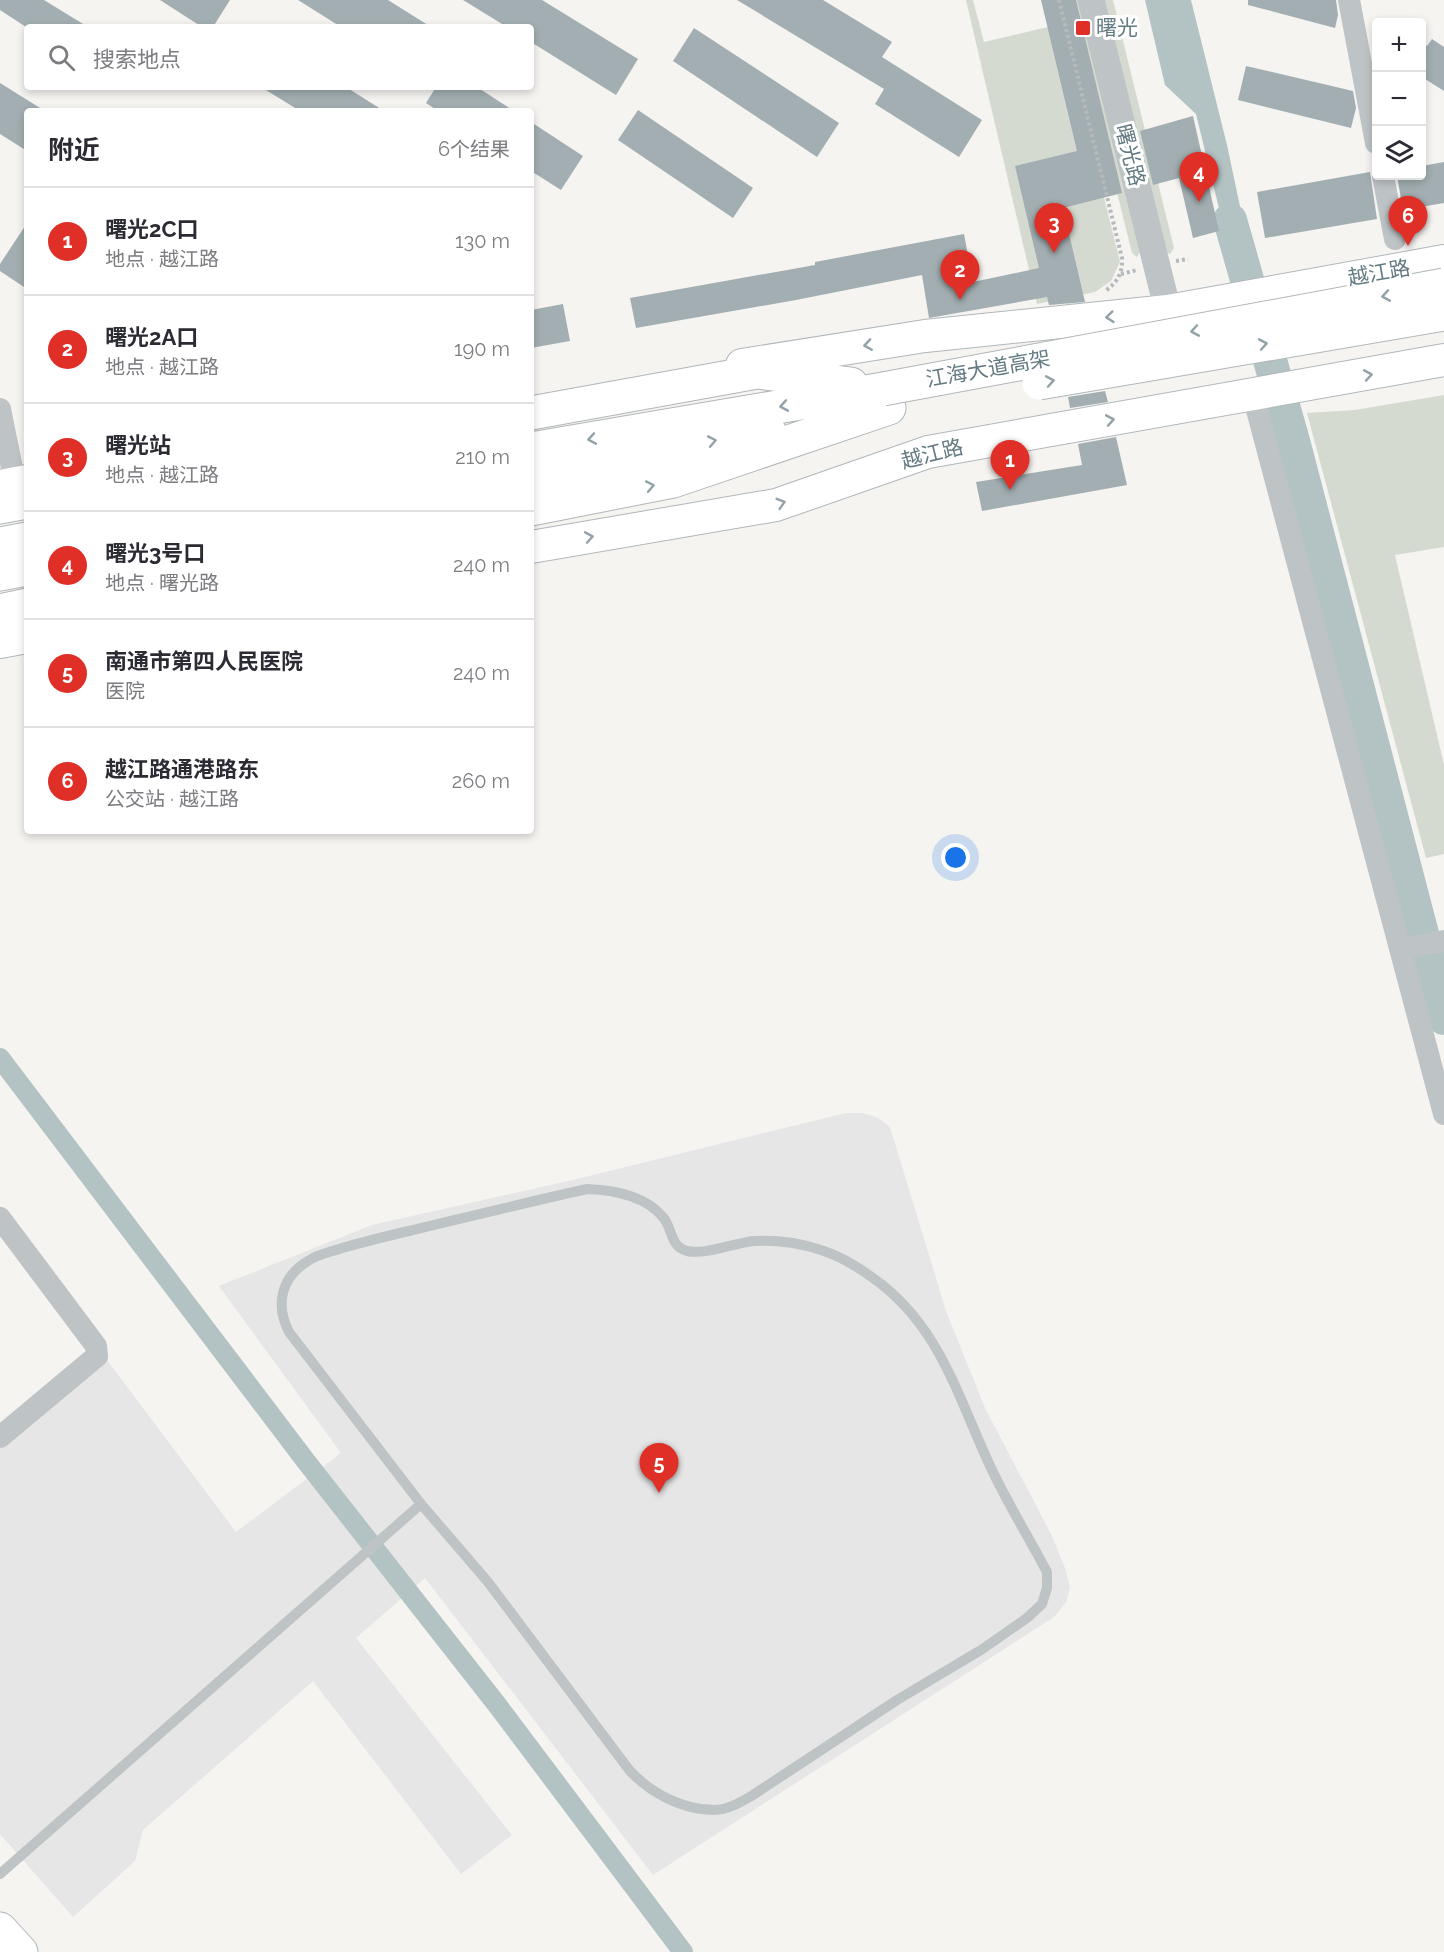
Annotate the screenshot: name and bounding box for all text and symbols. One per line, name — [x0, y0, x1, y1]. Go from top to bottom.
place label: 曙光 — [1096, 15, 1138, 40]
map controls — [1372, 18, 1426, 180]
button: + — [1372, 18, 1426, 72]
marker: 曙光 — [1074, 19, 1092, 37]
search box — [24, 24, 534, 90]
icon: search — [45, 41, 78, 74]
text: 搜索地点 — [93, 46, 181, 72]
button: − — [1372, 72, 1426, 126]
street label: 曙光路 — [1111, 121, 1150, 188]
button: layers — [1372, 126, 1426, 180]
text: 附近 — [48, 135, 100, 165]
text: 6个结果 — [438, 137, 510, 161]
pin: 4 — [1180, 152, 1218, 202]
pin: 6 — [1388, 196, 1428, 246]
pin: 3 — [1034, 204, 1074, 253]
text: 曙光2C口 — [105, 216, 199, 242]
text: 1 — [63, 229, 72, 253]
text: 130 m — [455, 229, 510, 253]
text: 地点 · 越江路 — [105, 247, 219, 271]
pin: 2 — [940, 250, 980, 300]
street label: 越江路 — [1346, 255, 1412, 290]
one-way arrow — [1382, 289, 1392, 302]
one-way arrow — [1105, 310, 1114, 323]
text: 曙光2A口 — [105, 324, 198, 350]
one-way arrow — [1190, 324, 1200, 337]
text: 2 — [62, 337, 73, 361]
text: 190 m — [454, 337, 510, 361]
one-way arrow — [863, 338, 873, 351]
one-way arrow — [1258, 339, 1268, 351]
street label: 江海大道高架 — [924, 345, 1052, 392]
text: 地点 · 越江路 — [105, 355, 219, 379]
one-way arrow — [1363, 369, 1373, 382]
one-way arrow — [1045, 375, 1055, 388]
one-way arrow — [779, 399, 789, 411]
one-way arrow — [1104, 414, 1114, 427]
text: 曙光站 — [105, 432, 171, 458]
one-way arrow — [587, 432, 596, 444]
street label: 越江路 — [898, 434, 965, 473]
one-way arrow — [708, 436, 717, 448]
pin: 1 — [990, 440, 1030, 490]
text: 3 — [62, 445, 73, 469]
text: 210 m — [455, 445, 510, 469]
text: 地点 · 越江路 — [105, 463, 219, 487]
one-way arrow — [645, 480, 655, 493]
one-way arrow — [775, 498, 785, 510]
one-way arrow — [584, 532, 593, 544]
text: 曙光3号口 — [105, 540, 205, 566]
text: 4 — [62, 553, 73, 577]
text: 240 m — [453, 553, 510, 577]
text: 地点 · 曙光路 — [105, 571, 219, 595]
text: 南通市第四人民医院 — [105, 648, 303, 674]
text: 5 — [62, 661, 73, 685]
text: 240 m — [453, 661, 510, 685]
text: 医院 — [105, 679, 145, 703]
text: 越江路通港路东 — [105, 756, 259, 782]
text: 6 — [61, 769, 74, 793]
text: 260 m — [452, 769, 510, 793]
text: 公交站 · 越江路 — [105, 787, 239, 811]
your location — [941, 843, 970, 872]
pin: 5 — [640, 1444, 678, 1493]

